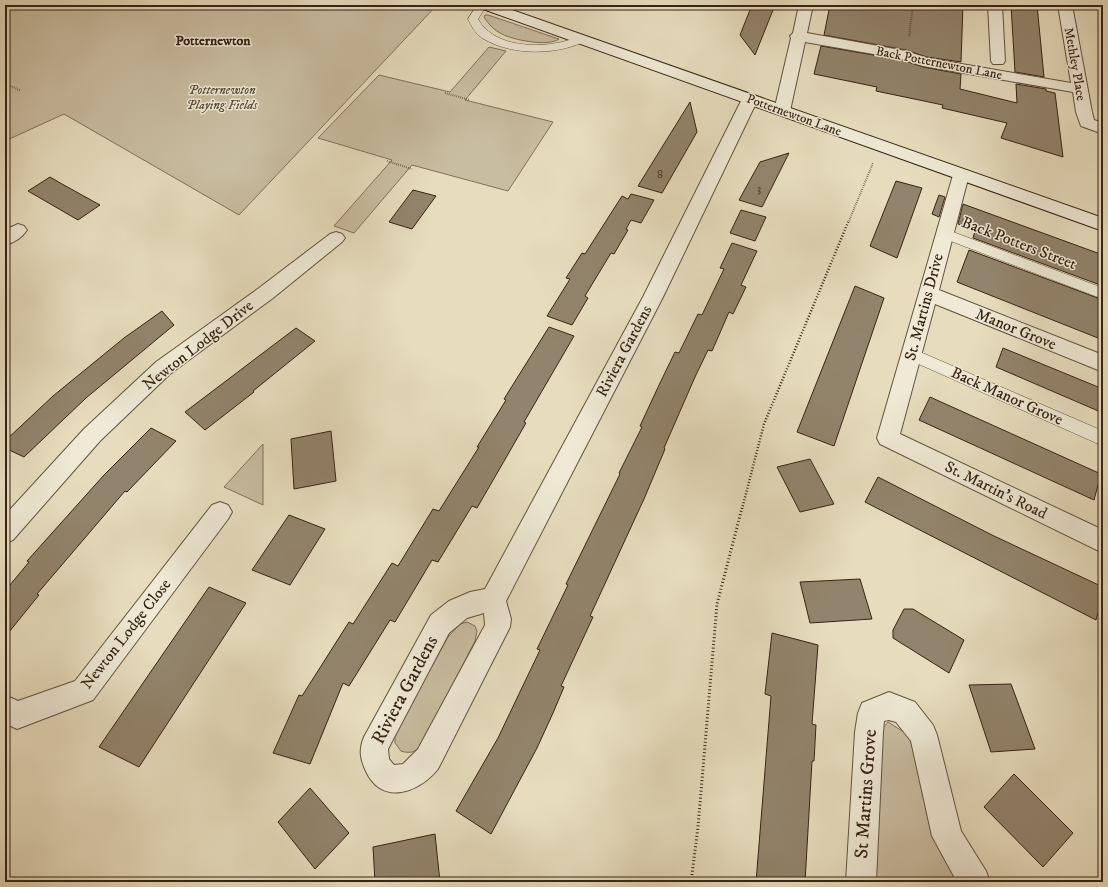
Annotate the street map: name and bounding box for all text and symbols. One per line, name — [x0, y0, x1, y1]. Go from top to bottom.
street label: Methley Place — [1061, 26, 1089, 102]
district label: Potternewton — [175, 32, 251, 50]
street label: Back Potternewton Lane — [875, 43, 1003, 83]
park label: Potternewton Playing Fields — [187, 82, 258, 113]
street label: Potternewton Lane — [744, 90, 844, 140]
house number: 8 — [657, 167, 663, 182]
house number: 3 — [757, 181, 761, 196]
street label: Back Potters Street — [959, 212, 1079, 274]
street label: St. Martins Drive — [900, 251, 948, 363]
street label: Newton Lodge Drive — [139, 295, 258, 394]
street label: Riviera Gardens — [591, 302, 657, 400]
street label: Manor Grove — [973, 304, 1060, 354]
street label: Back Manor Grove — [948, 362, 1066, 430]
street label: St. Martin's Road — [942, 457, 1050, 523]
street label: Newton Lodge Close — [77, 575, 176, 693]
street label: Riviera Gardens — [367, 632, 443, 748]
street label: St Martins Grove — [850, 728, 882, 860]

